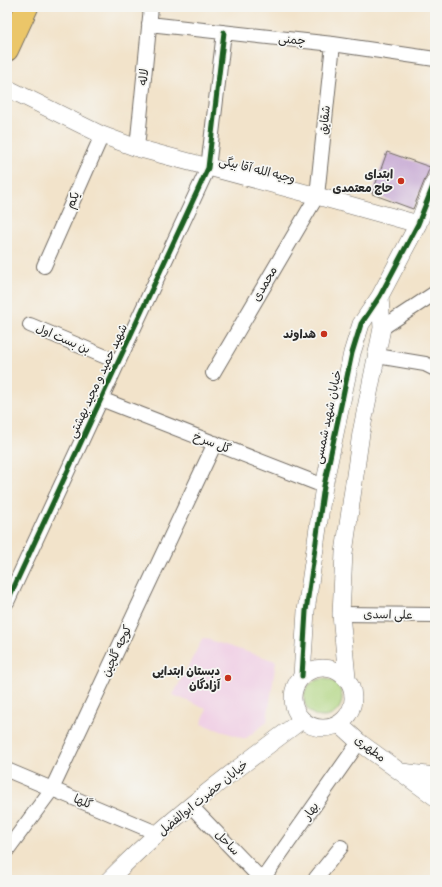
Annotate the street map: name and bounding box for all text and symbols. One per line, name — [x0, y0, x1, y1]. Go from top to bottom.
street label: چمنی — [277, 31, 307, 49]
street label: لاله — [136, 68, 152, 86]
street label: شقایق — [316, 105, 334, 135]
street label: وجیه الله آقا بیگی — [217, 153, 297, 187]
place label: ابتدای حاج معتمدی — [333, 167, 393, 196]
marker: ابتدای حاج معتمدی — [396, 176, 406, 186]
street label: یکم — [63, 189, 84, 211]
street label: محمدی — [249, 264, 281, 304]
street label: بن بست اول — [33, 321, 93, 357]
street label: شهید حمید و مجید بهشتی — [65, 322, 131, 440]
place label: هداوند — [283, 327, 317, 342]
marker: هداوند — [319, 329, 329, 339]
street label: خیابان شهید شمسی — [311, 369, 345, 465]
street label: گل سرخ — [191, 429, 233, 458]
street label: علی اسدی — [363, 607, 413, 623]
street label: کوچه گلچین — [98, 623, 136, 679]
place label: دبستان ابتدایی آزادگان — [152, 664, 221, 693]
marker: دبستان ابتدایی آزادگان — [223, 673, 233, 683]
street label: مطهری — [351, 732, 389, 766]
street label: خیابان حضرت ابوالفضل — [155, 757, 251, 839]
street label: گلها — [71, 791, 95, 813]
street label: بهار — [299, 799, 322, 824]
street label: ساحل — [211, 827, 243, 859]

